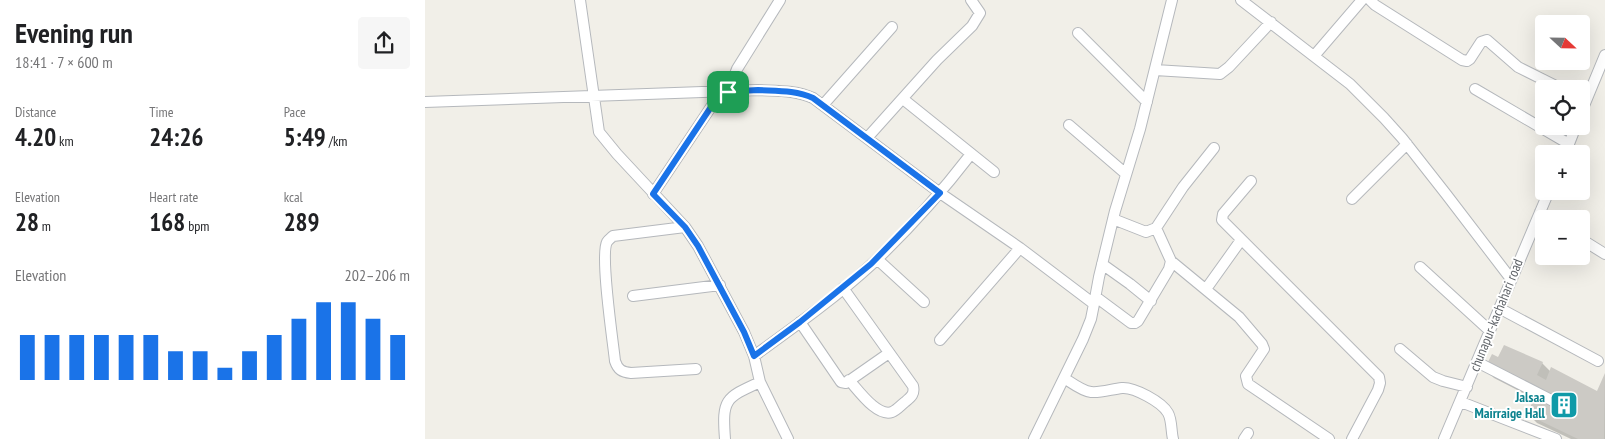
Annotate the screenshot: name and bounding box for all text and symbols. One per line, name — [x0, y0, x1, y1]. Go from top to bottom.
text: Evening run — [15, 14, 133, 51]
north arrow — [1535, 15, 1590, 70]
map controls — [1535, 15, 1590, 265]
button: share — [358, 17, 410, 69]
text: 18:41 · 7 × 600 m — [15, 52, 113, 72]
pin — [707, 71, 749, 113]
icon: arrive — [714, 78, 742, 106]
button: locate — [1535, 80, 1590, 135]
text: Distance — [15, 103, 56, 121]
text: Time — [149, 103, 174, 121]
text: Pace — [284, 103, 306, 121]
text: 4.20 — [15, 121, 56, 153]
text: 24:26 — [149, 121, 203, 153]
text: 5:49 — [284, 121, 326, 153]
text: km — [56, 132, 74, 150]
text: /km — [326, 132, 347, 150]
button: + — [1535, 145, 1590, 200]
text: Elevation — [15, 188, 60, 206]
text: Heart rate — [149, 188, 198, 206]
text: kcal — [284, 188, 303, 206]
text: 28 — [15, 206, 39, 238]
text: 168 — [149, 206, 185, 238]
text: 289 — [284, 206, 320, 238]
button: − — [1535, 210, 1590, 265]
text: m — [39, 217, 51, 235]
text: bpm — [185, 217, 209, 235]
street label: chunapur-kachahari road — [1465, 256, 1527, 374]
text: Elevation — [15, 265, 66, 285]
text: 202–206 m — [345, 265, 410, 285]
place label: Jalsaa Mairraige Hall — [1475, 388, 1546, 422]
building icon: Jalsaa Mairraige Hall — [1549, 390, 1579, 420]

